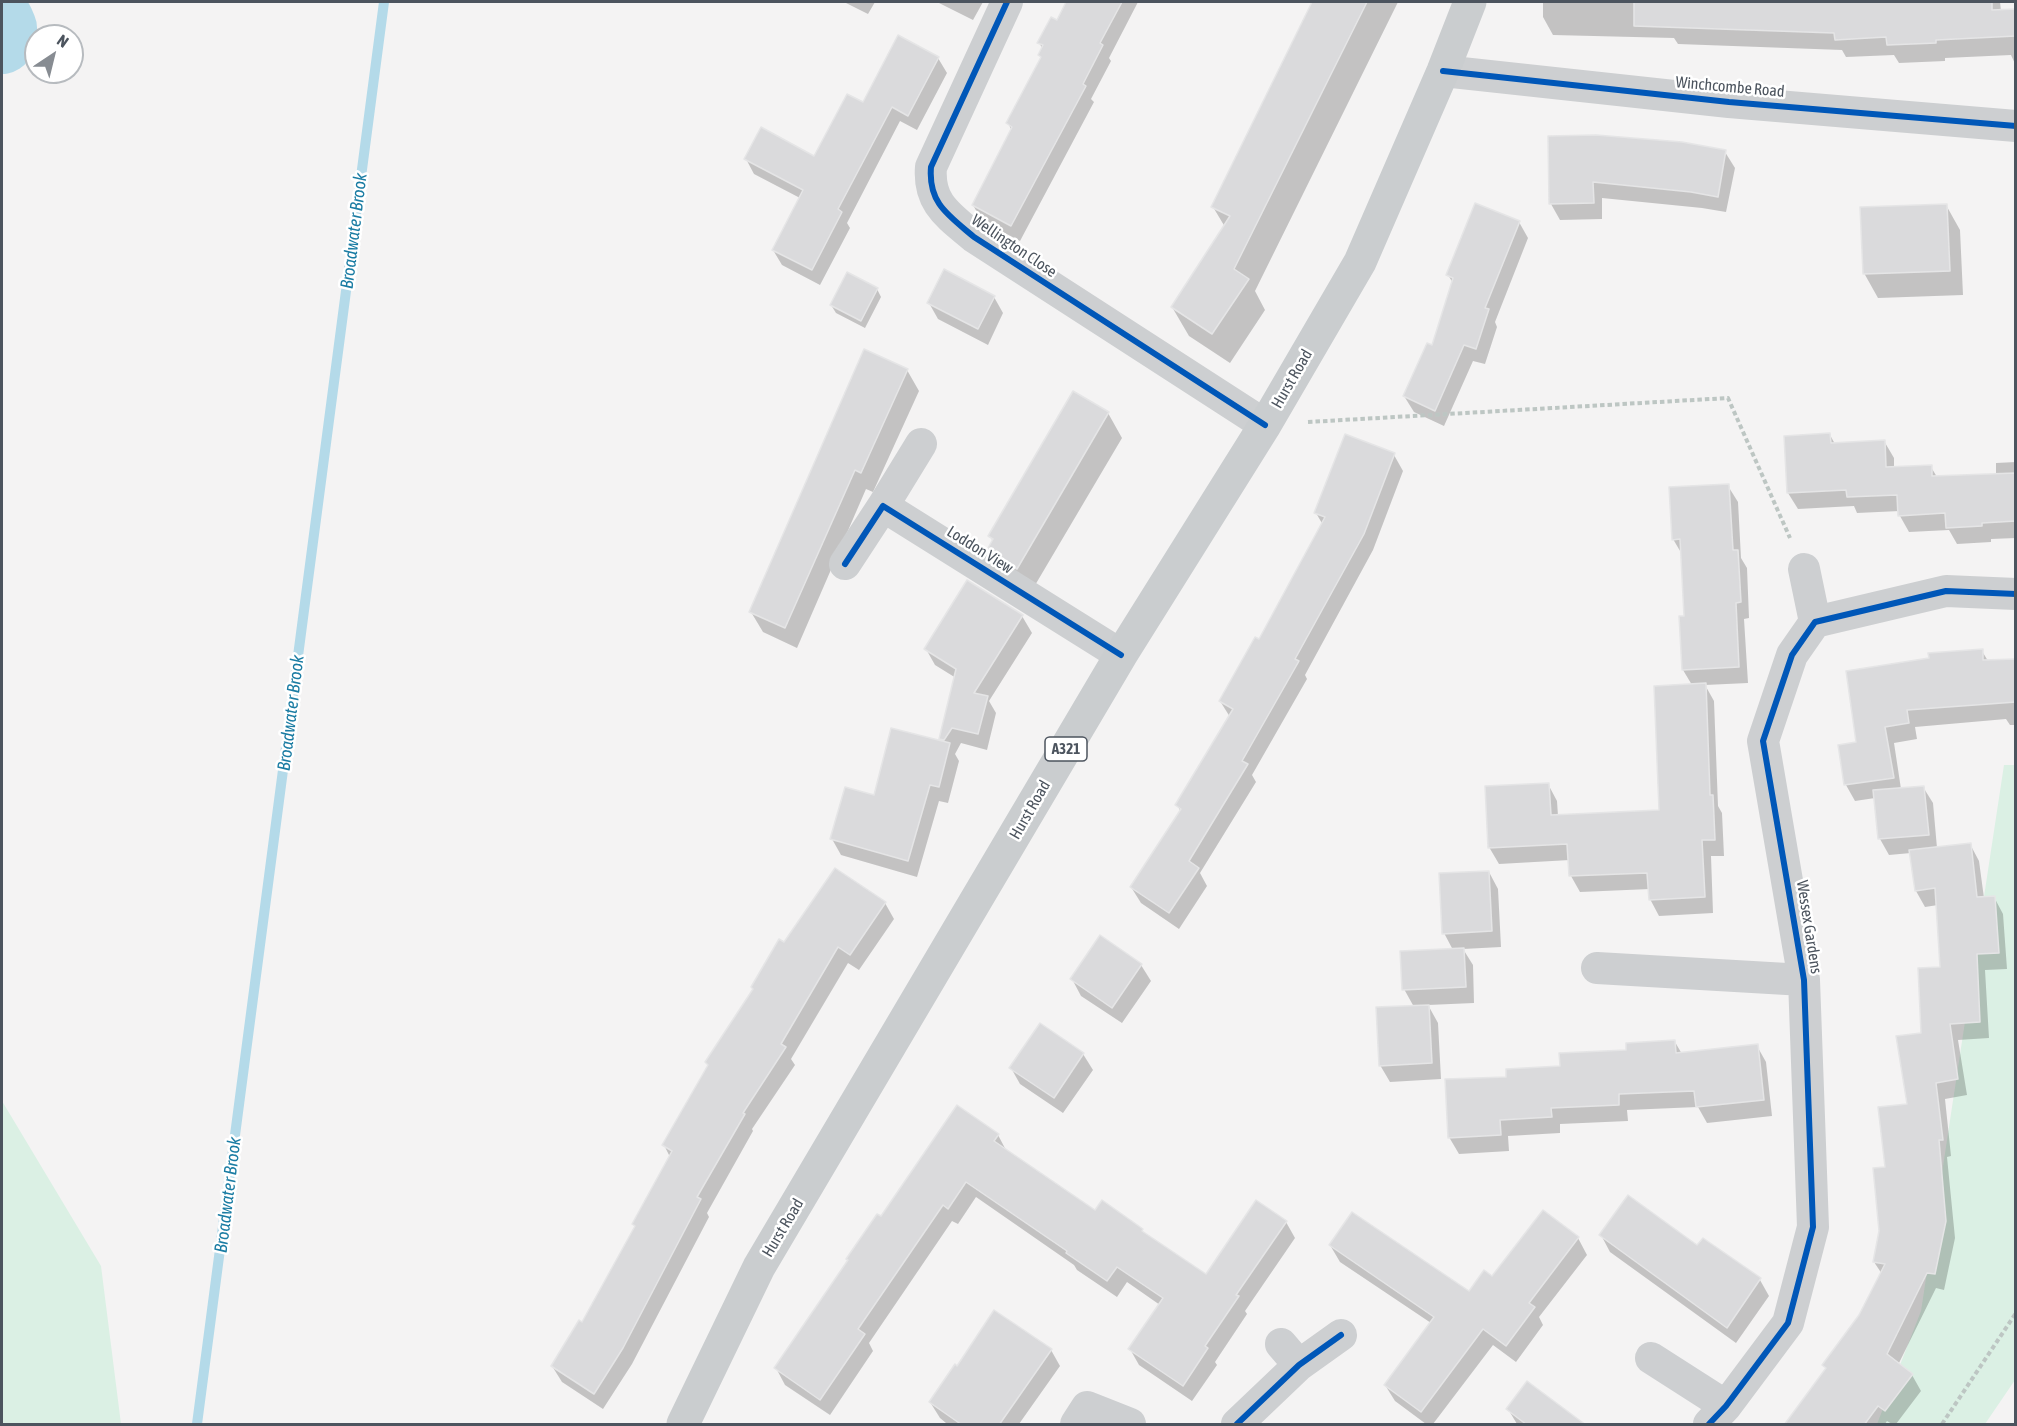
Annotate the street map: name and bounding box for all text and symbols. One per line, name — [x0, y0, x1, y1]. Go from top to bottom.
north arrow — [24, 24, 84, 84]
text: N — [54, 31, 72, 51]
street label: Winchcombe Road — [1675, 73, 1785, 101]
water label: Broadwater Brook — [336, 172, 372, 290]
street label: Wellington Close — [968, 210, 1060, 282]
street label: Hurst Road — [1268, 346, 1316, 412]
street label: Loddon View — [943, 522, 1017, 578]
water label: Broadwater Brook — [273, 654, 309, 772]
road number: A321 — [1045, 737, 1087, 761]
street label: Hurst Road — [1006, 777, 1054, 843]
street label: Wessex Gardens — [1792, 879, 1826, 975]
water label: Broadwater Brook — [210, 1136, 246, 1254]
street label: Hurst Road — [758, 1195, 808, 1261]

